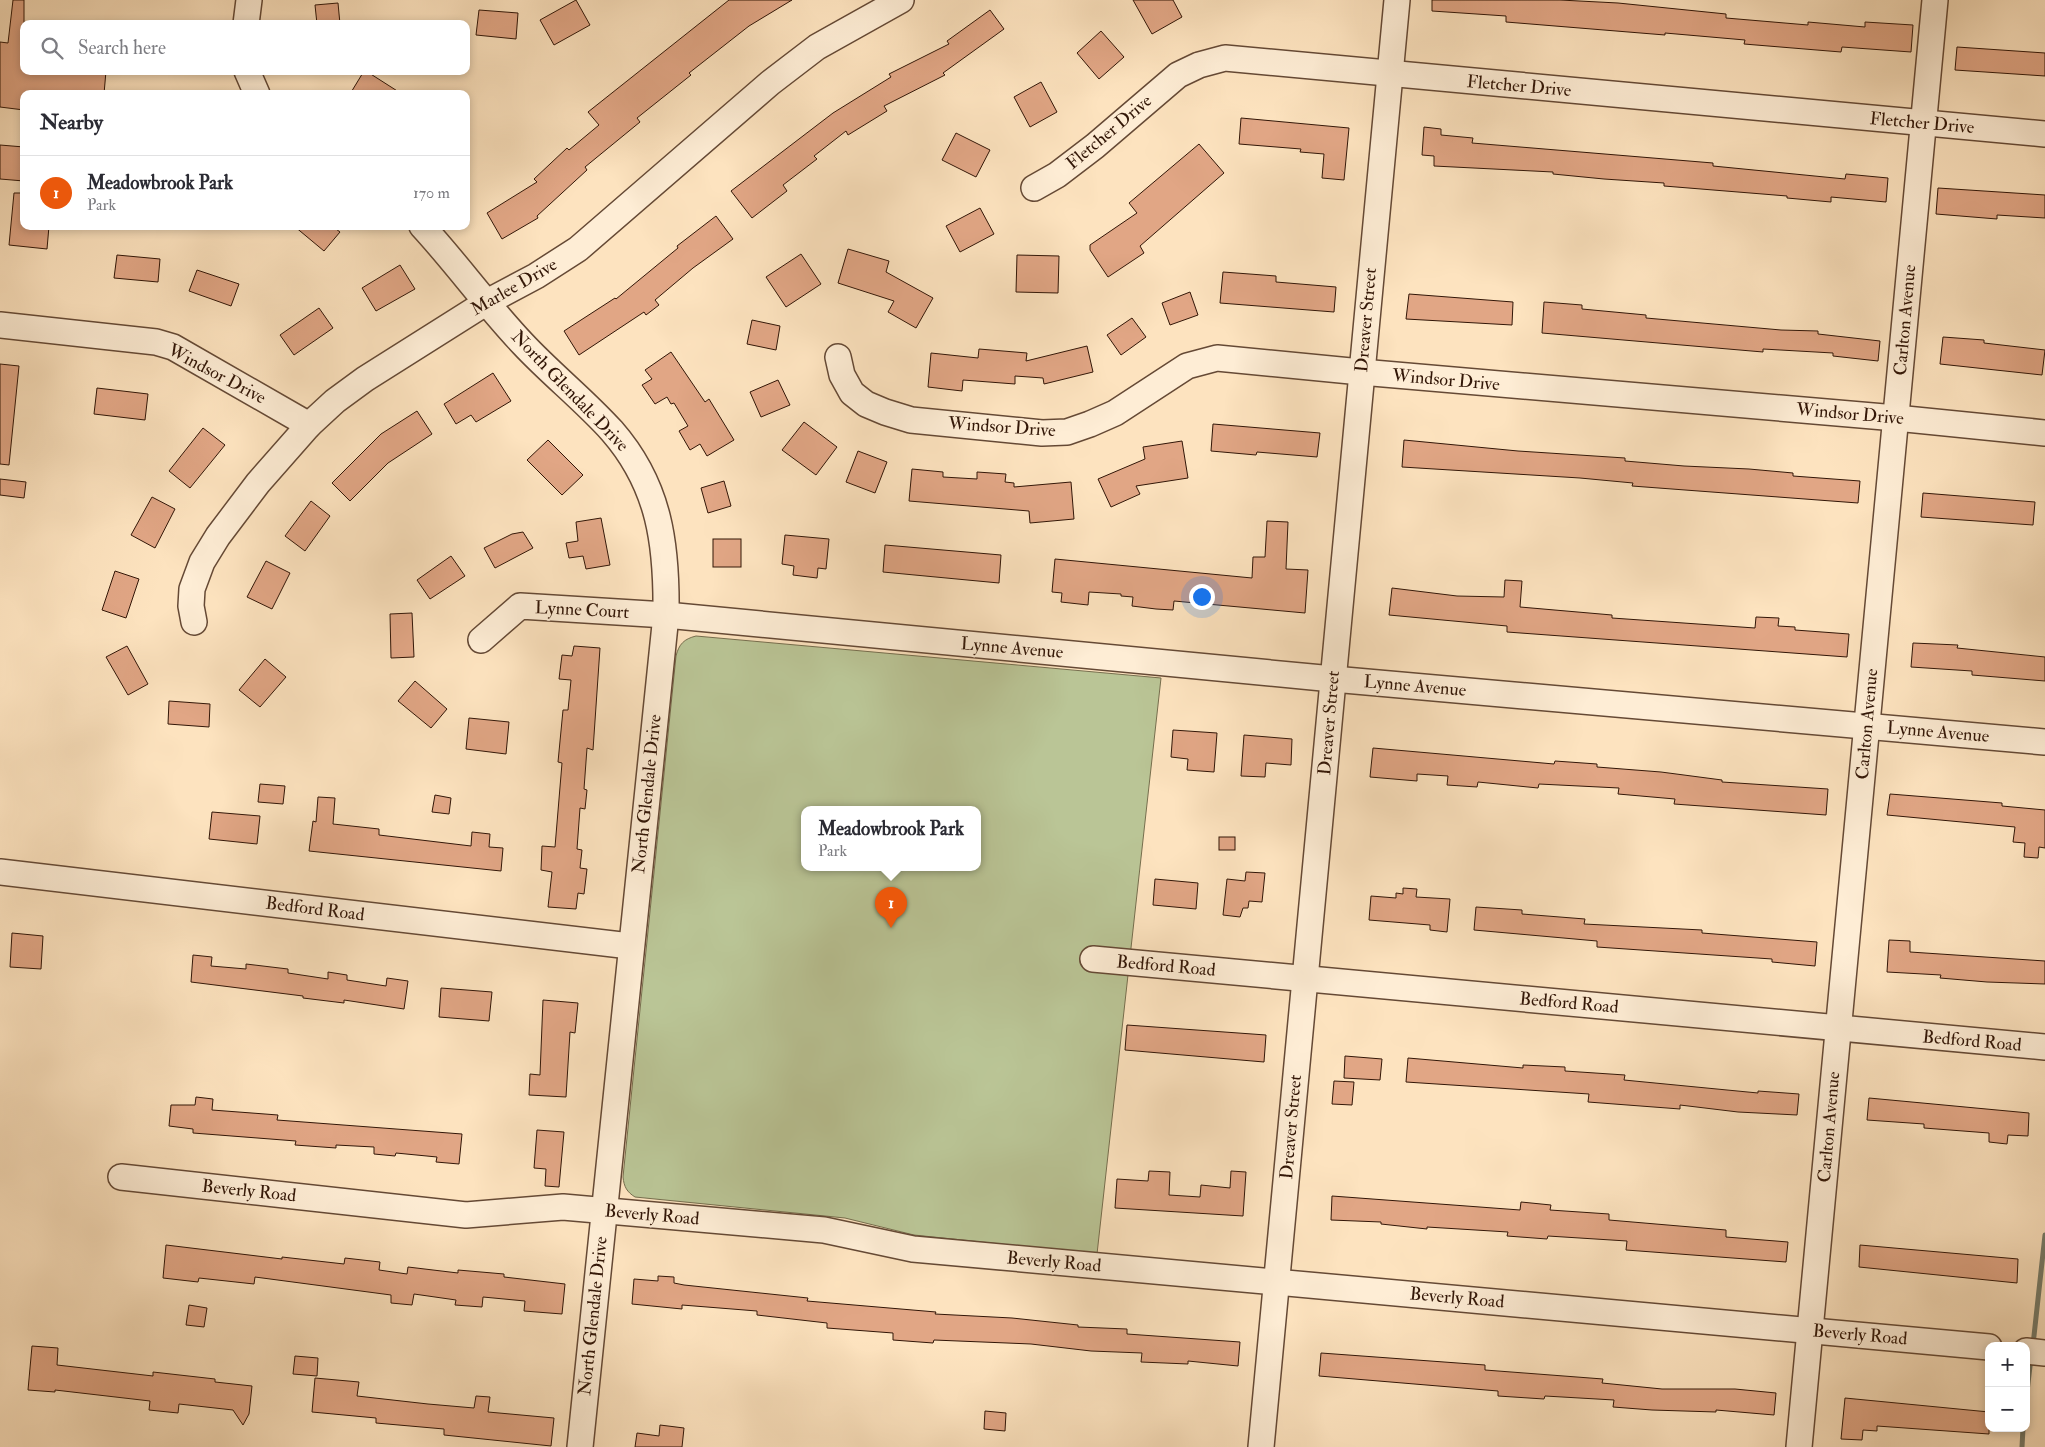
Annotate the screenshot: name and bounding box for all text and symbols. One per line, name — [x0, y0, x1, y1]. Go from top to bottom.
search box — [20, 20, 470, 75]
icon: search — [38, 34, 66, 62]
text: Search here — [78, 36, 166, 60]
street label: Fletcher Drive — [1466, 70, 1573, 102]
street label: Fletcher Drive — [1061, 89, 1157, 175]
street label: Fletcher Drive — [1869, 107, 1976, 139]
text: Nearby — [40, 109, 103, 136]
text: Meadowbrook Park — [87, 171, 233, 195]
text: 1 — [53, 183, 59, 203]
text: 170 m — [413, 183, 450, 203]
text: Park — [87, 195, 116, 215]
street label: Marlee Drive — [467, 253, 562, 321]
street label: Carlton Avenue — [1889, 263, 1921, 376]
street label: Dreaver Street — [1350, 267, 1382, 373]
street label: North Glendale Drive — [506, 326, 634, 457]
street label: Windsor Drive — [163, 338, 270, 410]
street label: Windsor Drive — [1390, 364, 1501, 396]
street label: Windsor Drive — [1794, 398, 1905, 430]
street label: Windsor Drive — [946, 412, 1057, 442]
your location — [1189, 584, 1215, 610]
street label: Lynne Court — [534, 596, 630, 624]
street label: Lynne Avenue — [960, 632, 1065, 664]
street label: Carlton Avenue — [1851, 667, 1883, 780]
street label: Dreaver Street — [1313, 670, 1345, 776]
street label: Lynne Avenue — [1363, 670, 1468, 702]
street label: North Glendale Drive — [627, 713, 667, 875]
street label: Lynne Avenue — [1886, 716, 1991, 748]
popup — [801, 806, 981, 871]
text: Meadowbrook Park — [818, 817, 964, 841]
text: Park — [818, 841, 847, 861]
pin: 1 — [875, 887, 907, 928]
street label: Bedford Road — [264, 892, 366, 926]
street label: Bedford Road — [1115, 950, 1217, 982]
street label: Bedford Road — [1518, 987, 1620, 1019]
street label: Bedford Road — [1921, 1025, 2023, 1057]
street label: Carlton Avenue — [1813, 1070, 1845, 1183]
street label: Dreaver Street — [1275, 1074, 1307, 1180]
street label: Beverly Road — [201, 1175, 298, 1207]
street label: Beverly Road — [604, 1199, 700, 1231]
street label: North Glendale Drive — [573, 1235, 613, 1397]
street label: Beverly Road — [1006, 1246, 1102, 1278]
street label: Beverly Road — [1409, 1282, 1505, 1314]
street label: Beverly Road — [1812, 1319, 1908, 1351]
map controls — [1985, 1342, 2030, 1432]
button: + — [1985, 1342, 2030, 1387]
button: − — [1985, 1387, 2030, 1432]

